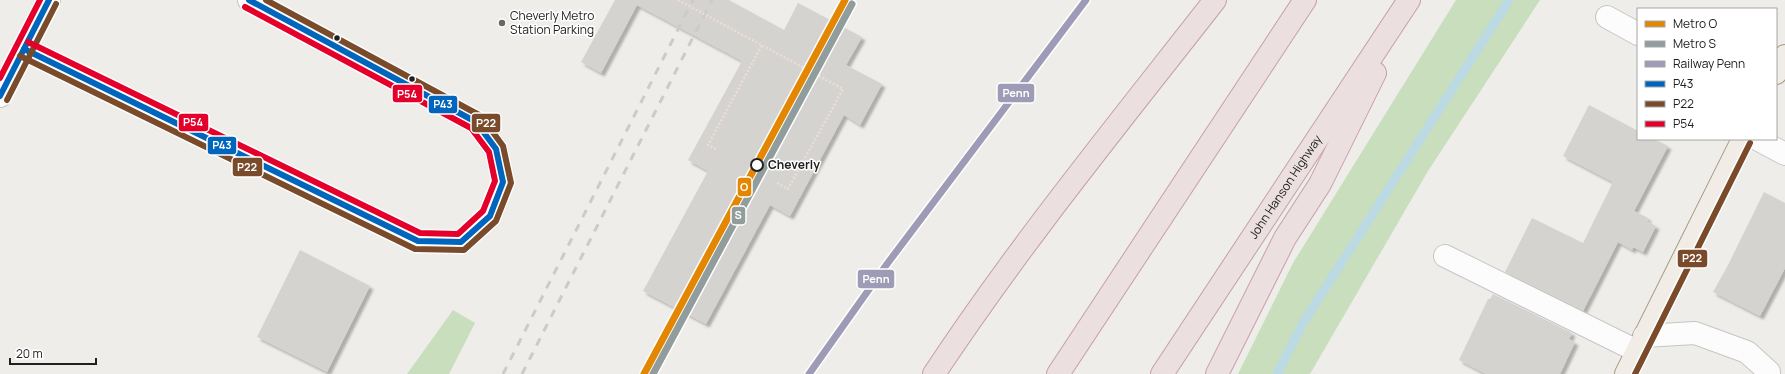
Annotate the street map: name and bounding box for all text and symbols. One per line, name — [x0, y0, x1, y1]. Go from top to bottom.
place label: Cheverly Metro Station Parking — [510, 7, 594, 38]
legend — [1637, 8, 1777, 140]
text: Metro O — [1673, 15, 1718, 32]
marker: Cheverly Metro Station Parking — [497, 18, 507, 28]
unlabelled marker — [332, 33, 342, 43]
text: Metro S — [1673, 35, 1716, 52]
text: Railway Penn — [1673, 55, 1745, 72]
unlabelled marker — [407, 74, 417, 84]
text: P43 — [1673, 75, 1693, 92]
line badge: Penn — [997, 83, 1035, 103]
line badge: P54 — [392, 84, 423, 103]
text: Penn — [1002, 85, 1030, 100]
text: P54 — [397, 86, 417, 101]
line badge: P43 — [428, 95, 458, 114]
text: P22 — [1673, 95, 1694, 112]
text: P43 — [433, 96, 453, 111]
line badge: P54 — [178, 113, 209, 132]
line badge: P22 — [471, 113, 501, 133]
text: P54 — [183, 114, 203, 129]
text: P22 — [476, 115, 496, 130]
text: P54 — [1673, 115, 1694, 132]
street label: John Hanson Highway — [1245, 131, 1326, 242]
line badge: P43 — [207, 136, 237, 155]
text: P43 — [212, 137, 232, 152]
place label: Cheverly — [768, 156, 820, 173]
line badge: P22 — [232, 157, 263, 177]
marker: Cheverly — [750, 158, 764, 172]
text: P22 — [237, 159, 257, 174]
line badge: O — [737, 177, 752, 197]
text: O — [740, 179, 748, 194]
line badge: S — [731, 206, 746, 225]
text: S — [734, 207, 742, 222]
line badge: P22 — [1677, 249, 1708, 268]
text: P22 — [1682, 250, 1702, 265]
line badge: Penn — [857, 269, 895, 289]
text: Penn — [862, 271, 890, 286]
scale bar — [10, 340, 96, 366]
text: 20 m — [16, 345, 43, 362]

